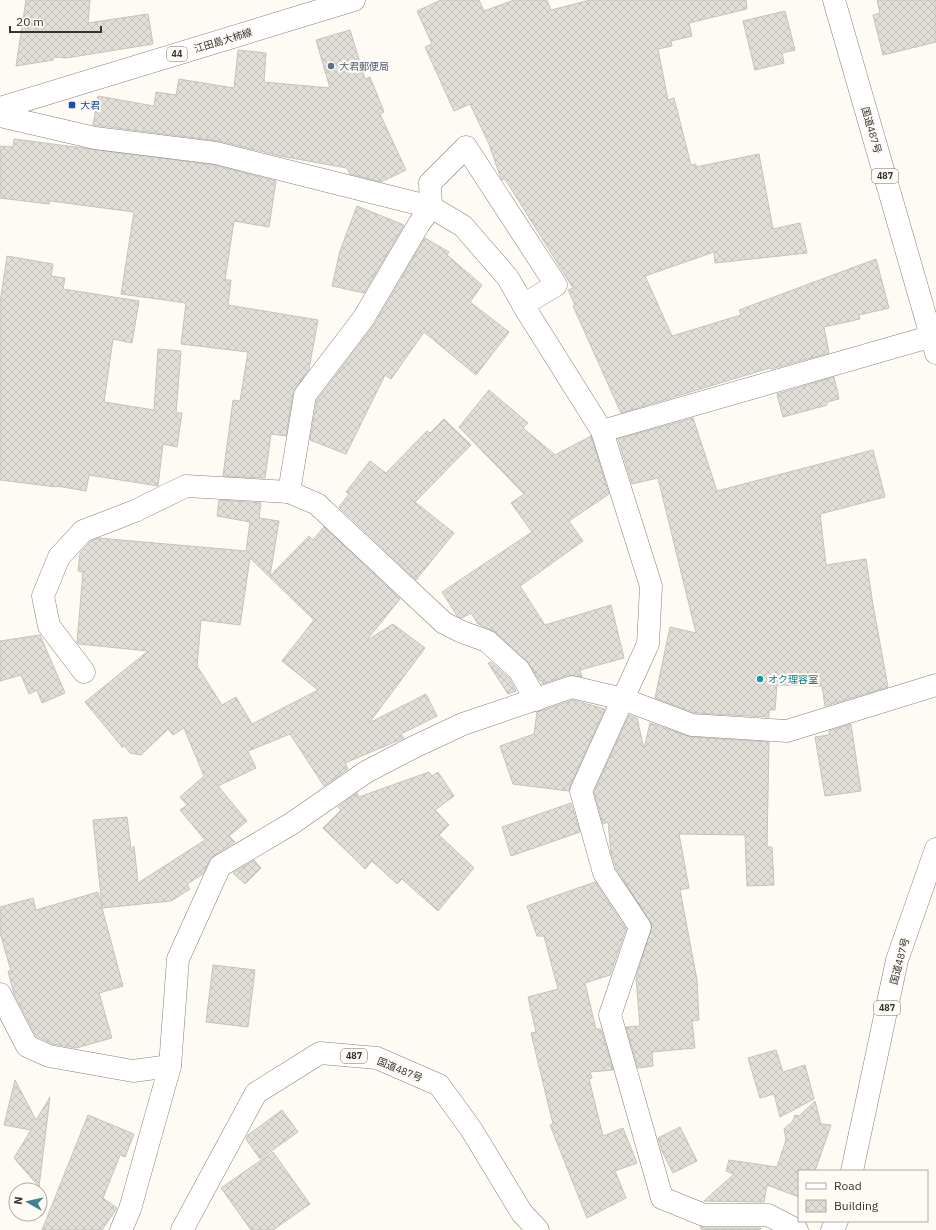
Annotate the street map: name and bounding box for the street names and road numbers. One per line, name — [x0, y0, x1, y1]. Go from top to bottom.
street label: 江田島大柿線 — [193, 25, 254, 55]
road number: 44 — [167, 47, 187, 61]
street label: 国道487号 — [859, 105, 884, 155]
road number: 487 — [872, 169, 898, 183]
street label: 国道487号 — [887, 936, 912, 986]
road number: 487 — [874, 1001, 900, 1015]
road number: 487 — [341, 1049, 367, 1063]
street label: 国道487号 — [375, 1054, 425, 1084]

